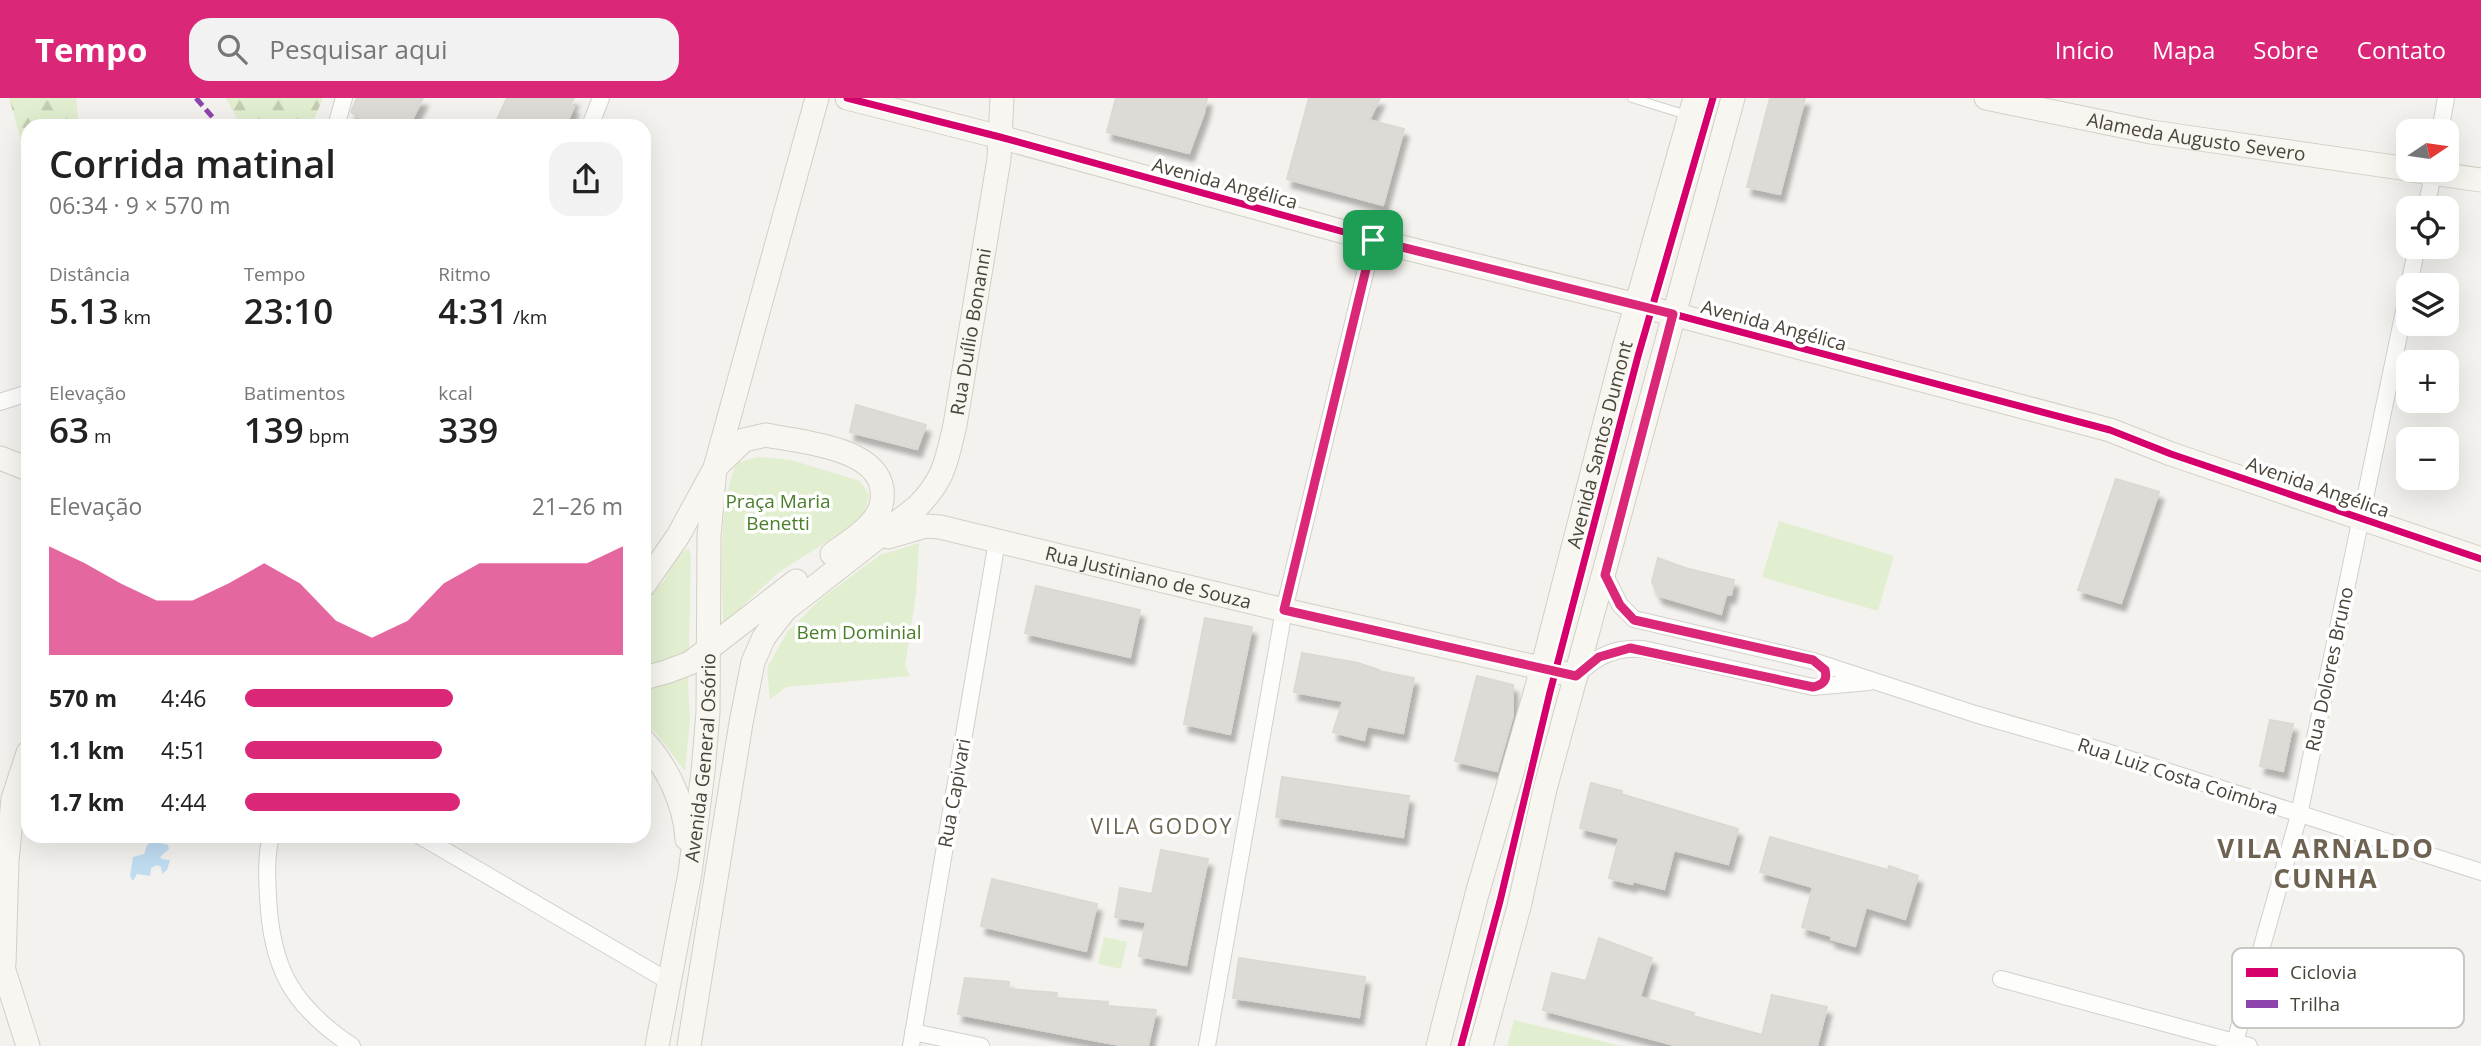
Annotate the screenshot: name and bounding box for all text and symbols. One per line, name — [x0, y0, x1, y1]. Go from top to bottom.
search box — [189, 18, 679, 81]
text: Tempo — [35, 27, 147, 72]
icon: search — [213, 30, 251, 68]
text: Pesquisar aqui — [269, 31, 447, 67]
text: Início — [2055, 33, 2114, 66]
text: Mapa — [2152, 33, 2215, 66]
text: Sobre — [2253, 33, 2319, 66]
text: Contato — [2357, 33, 2446, 66]
street label: Alameda Augusto Severo — [2085, 106, 2307, 167]
north arrow — [2396, 119, 2459, 182]
map controls — [2396, 119, 2459, 490]
text: Corrida matinal — [49, 137, 336, 189]
button: share — [549, 142, 623, 216]
street label: Avenida Angélica — [1149, 151, 1301, 215]
text: 06:34 · 9 × 570 m — [49, 189, 231, 221]
button: locate — [2396, 196, 2459, 259]
pin — [1343, 210, 1403, 270]
icon: arrive — [1354, 221, 1392, 259]
street label: Rua Duílio Bonanni — [944, 246, 997, 417]
text: Distância — [49, 261, 130, 287]
text: Tempo — [244, 261, 305, 287]
text: Ritmo — [438, 261, 491, 287]
button: layers — [2396, 273, 2459, 336]
text: 5.13 — [49, 287, 119, 334]
text: 23:10 — [244, 287, 333, 334]
text: 4:31 — [438, 287, 508, 334]
street label: Avenida Angélica — [1698, 293, 1850, 357]
text: km — [119, 304, 151, 330]
text: /km — [508, 304, 547, 330]
street label: Avenida Santos Dumont — [1560, 337, 1639, 551]
button: + — [2396, 350, 2459, 413]
text: Elevação — [49, 380, 126, 406]
text: Batimentos — [244, 380, 345, 406]
text: kcal — [438, 380, 473, 406]
text: 63 — [49, 406, 89, 453]
text: 139 — [244, 406, 304, 453]
text: 339 — [438, 406, 498, 453]
text: m — [89, 423, 112, 449]
text: bpm — [304, 423, 349, 449]
button: − — [2396, 427, 2459, 490]
street label: Avenida Angélica — [2243, 450, 2393, 524]
park label: Praça Maria Benetti — [725, 488, 831, 536]
text: Elevação — [49, 490, 142, 522]
text: 21–26 m — [532, 490, 623, 522]
street label: Rua Justiniano de Souza — [1043, 540, 1254, 615]
street label: Rua Dolores Bruno — [2299, 584, 2359, 754]
park label: Bem Dominial — [797, 619, 921, 645]
street label: Avenida General Osório — [678, 653, 721, 864]
text: 570 m — [49, 682, 117, 714]
text: 4:46 — [161, 682, 207, 714]
street label: Rua Luiz Costa Coimbra — [2074, 731, 2282, 821]
text: 1.1 km — [49, 734, 125, 766]
text: 4:51 — [161, 734, 207, 766]
street label: Rua Capivari — [932, 736, 976, 850]
text: 1.7 km — [49, 786, 125, 818]
text: 4:44 — [161, 786, 207, 818]
district label: VILA GODOY — [1091, 812, 1234, 840]
district label: VILA ARNALDO CUNHA — [2217, 830, 2435, 896]
legend — [2232, 948, 2464, 1028]
text: Ciclovia — [2290, 959, 2357, 985]
text: Trilha — [2290, 991, 2340, 1017]

